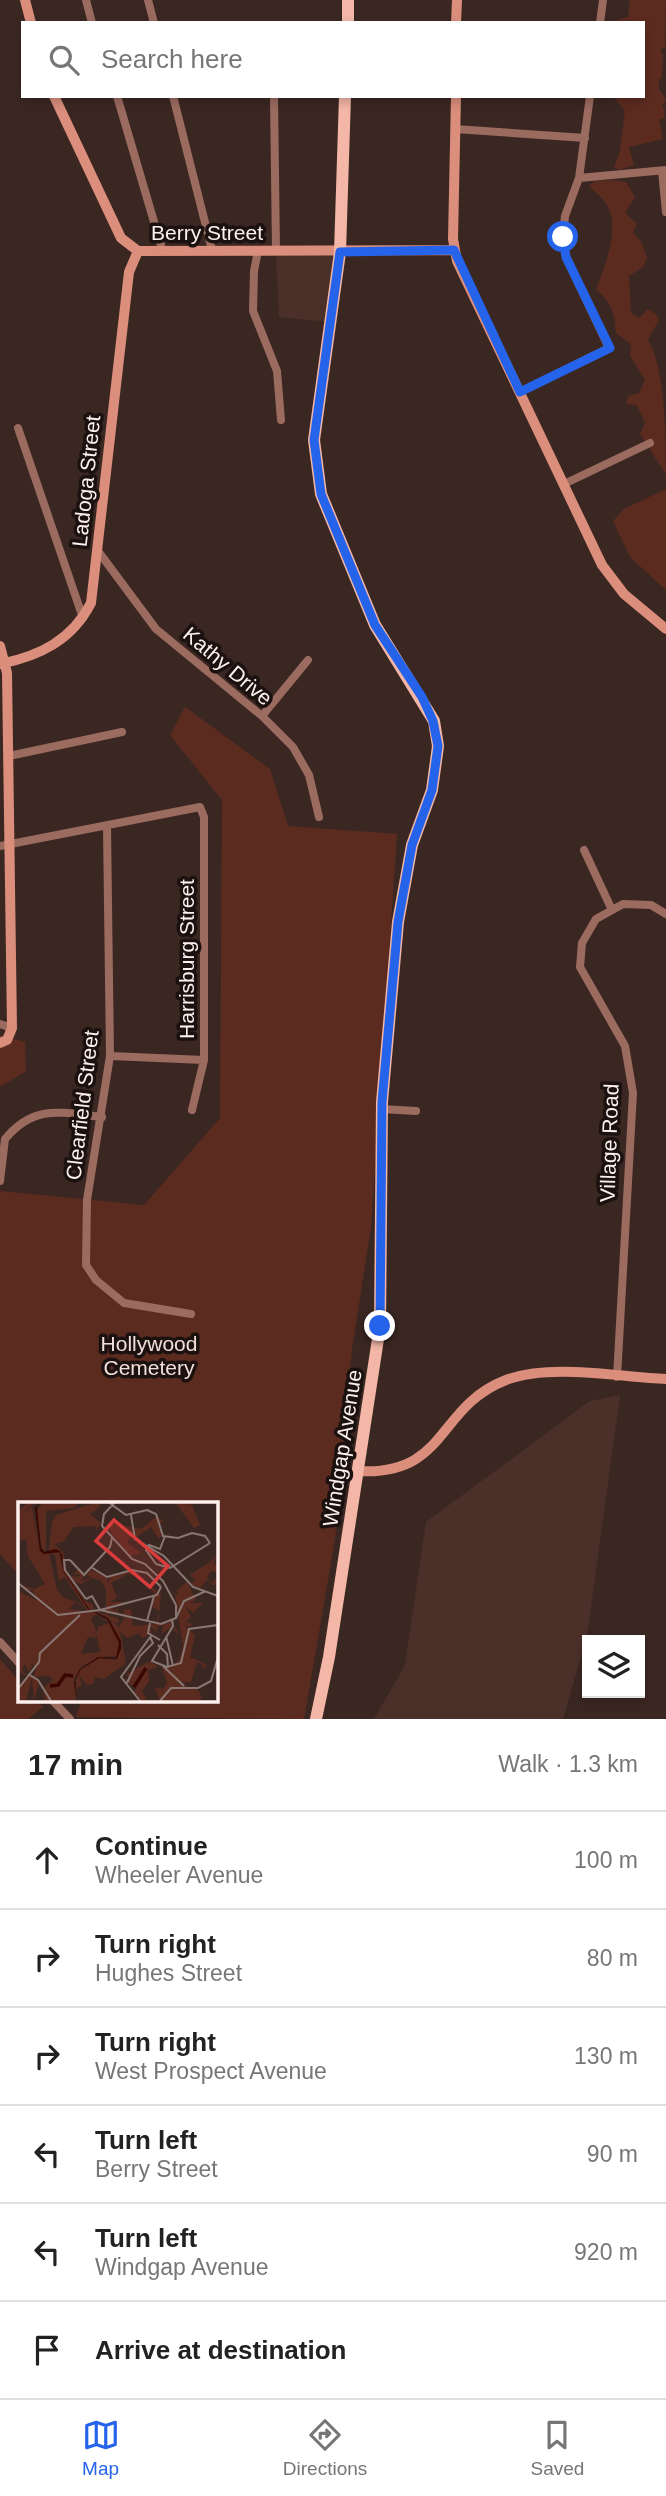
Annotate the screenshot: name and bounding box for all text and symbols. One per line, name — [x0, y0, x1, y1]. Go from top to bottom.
search box — [21, 21, 645, 98]
icon: search — [45, 41, 83, 79]
text: Search here — [101, 44, 243, 74]
street label: Berry Street — [151, 221, 263, 244]
route start — [547, 221, 578, 252]
street label: Ladoga Street — [68, 414, 104, 548]
street label: Kathy Drive — [179, 622, 277, 710]
street label: Harrisburg Street — [175, 879, 198, 1039]
street label: Clearfield Street — [61, 1029, 103, 1181]
street label: Village Road — [595, 1083, 623, 1203]
route end — [364, 1310, 395, 1341]
park label: Hollywood Cemetery — [101, 1332, 197, 1379]
street label: Windgap Avenue — [318, 1368, 366, 1528]
inset map — [18, 1502, 217, 1702]
map controls — [582, 1635, 645, 1698]
button: layers — [582, 1635, 645, 1698]
text: 17 min — [28, 1748, 123, 1781]
text: Walk · 1.3 km — [498, 1751, 638, 1777]
text: Continue — [95, 1831, 208, 1861]
icon: ahead — [28, 1841, 66, 1879]
text: 100 m — [574, 1847, 638, 1873]
text: Wheeler Avenue — [95, 1862, 263, 1888]
text: Turn right — [95, 1929, 216, 1959]
icon: right — [28, 1939, 66, 1977]
text: 80 m — [587, 1945, 638, 1971]
text: Hughes Street — [95, 1960, 242, 1986]
text: Turn right — [95, 2027, 216, 2057]
icon: right — [28, 2037, 66, 2075]
text: 130 m — [574, 2043, 638, 2069]
text: West Prospect Avenue — [95, 2058, 327, 2084]
text: Turn left — [95, 2125, 197, 2155]
icon: left — [28, 2135, 66, 2173]
text: 90 m — [587, 2141, 638, 2167]
text: Berry Street — [95, 2156, 218, 2182]
text: Turn left — [95, 2223, 197, 2253]
icon: left — [28, 2233, 66, 2271]
text: 920 m — [574, 2239, 638, 2265]
text: Windgap Avenue — [95, 2254, 269, 2280]
icon: arrive — [28, 2331, 66, 2369]
text: Arrive at destination — [95, 2335, 346, 2365]
tab: Map — [82, 2416, 120, 2480]
tab: Directions — [283, 2416, 367, 2480]
tab: Saved — [530, 2416, 584, 2480]

